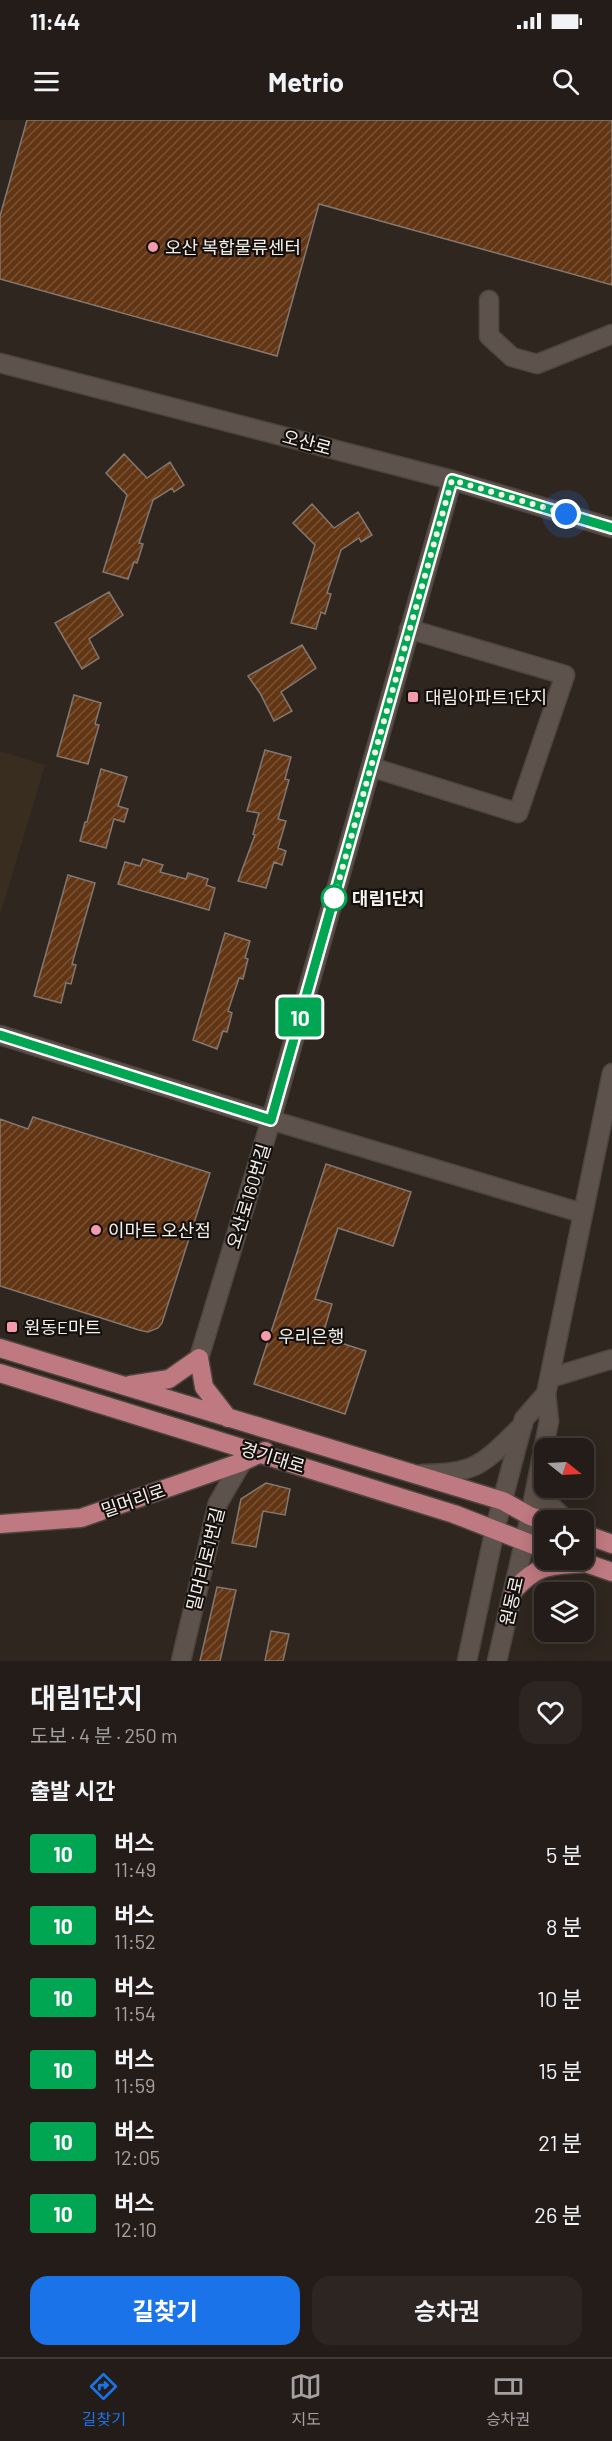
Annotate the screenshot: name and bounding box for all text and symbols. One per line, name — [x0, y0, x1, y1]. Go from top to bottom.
text: 11:44 — [30, 8, 80, 34]
icon: menu — [30, 65, 63, 98]
text: Metrio — [268, 65, 344, 97]
icon: search — [549, 65, 582, 98]
place label: 오산 복합물류센터 — [165, 236, 301, 258]
marker: 오산 복합물류센터 — [146, 240, 160, 254]
street label: 오산로 — [280, 425, 334, 459]
your location — [551, 499, 581, 529]
place label: 대림아파트1단지 — [425, 686, 547, 708]
marker: 대림아파트1단지 — [406, 690, 420, 704]
marker: 대림1단지 — [321, 885, 347, 911]
place label: 대림1단지 — [352, 887, 425, 909]
line badge: 10 — [273, 998, 327, 1036]
text: 10 — [290, 1005, 310, 1030]
street label: 오산로160번길 — [222, 1141, 274, 1251]
place label: 이마트 오산점 — [108, 1219, 211, 1241]
marker: 이마트 오산점 — [89, 1223, 103, 1237]
place label: 원동E마트 — [24, 1316, 101, 1338]
marker: 원동E마트 — [5, 1320, 19, 1334]
place label: 우리은행 — [278, 1325, 344, 1347]
marker: 우리은행 — [259, 1329, 273, 1343]
street label: 경기대로 — [238, 1437, 308, 1477]
north arrow — [534, 1438, 594, 1498]
map controls — [534, 1438, 594, 1642]
street label: 밀머리로 — [98, 1479, 168, 1521]
street label: 밀머리로1번길 — [182, 1505, 228, 1613]
button: locate — [534, 1510, 594, 1570]
street label: 원동로 — [495, 1574, 527, 1628]
button: layers — [534, 1582, 594, 1642]
text: 대림1단지 — [30, 1680, 143, 1714]
button: heart — [519, 1681, 582, 1744]
text: 도보 · 4 분 · 250 m — [30, 1723, 177, 1747]
text: 출발 시간 — [30, 1777, 115, 1803]
text: 버스 — [114, 1829, 154, 1855]
text: 10 — [53, 1841, 73, 1866]
text: 5 분 — [546, 1841, 582, 1867]
text: 11:49 — [114, 1857, 156, 1881]
text: 버스 — [114, 1901, 154, 1927]
text: 10 — [53, 1913, 73, 1938]
text: 8 분 — [546, 1913, 582, 1939]
text: 11:52 — [114, 1929, 156, 1953]
text: 버스 — [114, 1973, 154, 1999]
text: 10 — [53, 1985, 73, 2010]
text: 10 분 — [537, 1985, 582, 2011]
text: 11:54 — [114, 2001, 156, 2025]
text: 버스 — [114, 2045, 154, 2071]
text: 10 — [53, 2057, 73, 2082]
text: 15 분 — [538, 2057, 582, 2083]
text: 11:59 — [114, 2073, 156, 2097]
text: 버스 — [114, 2117, 154, 2143]
text: 10 — [53, 2129, 73, 2154]
text: 21 분 — [538, 2129, 582, 2155]
text: 12:05 — [114, 2145, 160, 2169]
text: 버스 — [114, 2189, 154, 2215]
text: 10 — [53, 2201, 73, 2226]
text: 26 분 — [534, 2201, 582, 2227]
text: 12:10 — [114, 2217, 157, 2241]
button: 길찾기 — [30, 2276, 300, 2345]
button: 승차권 — [312, 2276, 582, 2345]
tab: 길찾기 — [82, 2370, 126, 2430]
tab: 지도 — [289, 2370, 322, 2430]
tab: 승차권 — [486, 2370, 530, 2430]

